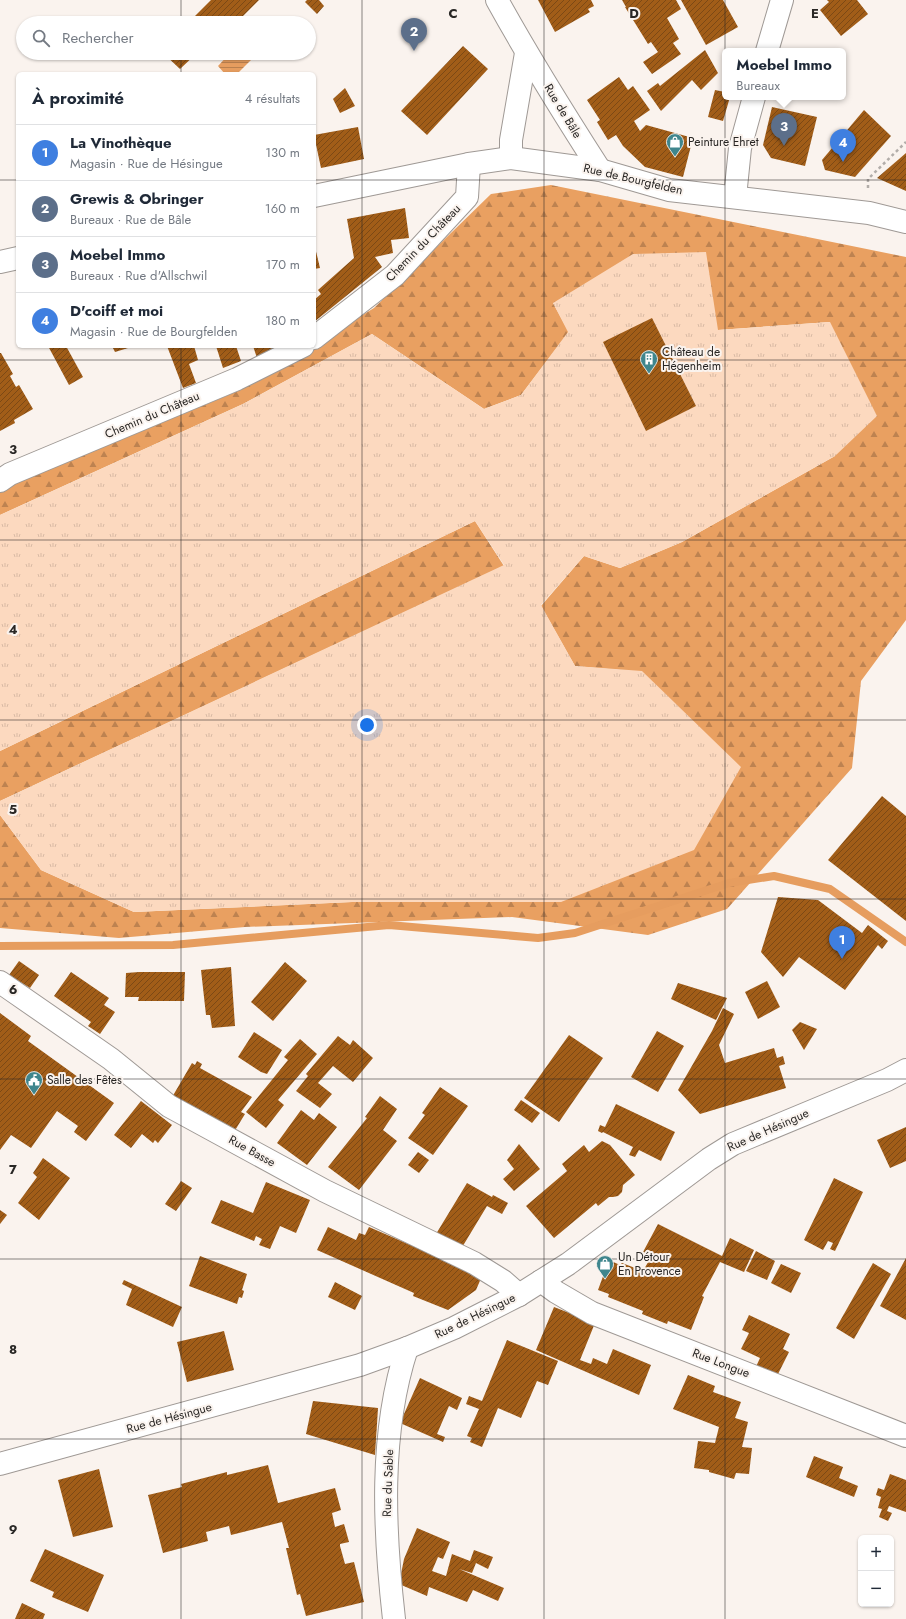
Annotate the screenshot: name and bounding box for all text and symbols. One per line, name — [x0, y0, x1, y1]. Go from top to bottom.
text: C — [448, 4, 458, 23]
text: D — [629, 4, 639, 23]
text: E — [811, 4, 819, 23]
search box — [16, 16, 316, 60]
pin: 2 — [401, 18, 427, 51]
icon: search — [30, 27, 52, 49]
text: Rechercher — [62, 27, 134, 49]
popup — [722, 48, 846, 100]
text: Moebel Immo — [736, 54, 832, 76]
text: Bureaux — [736, 76, 780, 95]
street label: Rue de Bâle — [540, 80, 586, 142]
text: À proximité — [32, 86, 124, 110]
text: 4 résultats — [245, 89, 300, 108]
pin: 3 — [771, 113, 797, 146]
pin: 4 — [830, 129, 856, 162]
text: La Vinothèque — [70, 132, 172, 154]
shop icon: Peinture Ehret — [665, 132, 685, 157]
place label: Peinture Ehret — [688, 133, 759, 151]
text: 1 — [42, 143, 48, 162]
text: 130 m — [265, 143, 300, 162]
text: Magasin · Rue de Hésingue — [70, 154, 223, 173]
street label: Rue de Bourgfelden — [582, 159, 684, 199]
text: Grewis & Obringer — [70, 188, 204, 210]
text: 2 — [41, 199, 49, 218]
text: 160 m — [265, 199, 300, 218]
street label: Chemin du Château — [381, 200, 465, 286]
text: Bureaux · Rue de Bâle — [70, 210, 191, 229]
text: Moebel Immo — [70, 244, 165, 266]
text: 3 — [41, 255, 49, 274]
text: 170 m — [265, 255, 300, 274]
text: Bureaux · Rue d'Allschwil — [70, 266, 207, 285]
text: D'coiff et moi — [70, 300, 163, 322]
text: 4 — [40, 311, 50, 330]
text: 180 m — [265, 311, 300, 330]
text: Magasin · Rue de Bourgfelden — [70, 322, 237, 341]
place label: Château de Hégenheim — [662, 343, 721, 375]
building icon: Château de Hégenheim — [639, 349, 659, 374]
street label: Chemin du Château — [102, 387, 202, 443]
text: 3 — [9, 440, 17, 459]
text: 4 — [8, 620, 18, 639]
your location — [357, 715, 377, 735]
text: 5 — [9, 800, 17, 819]
pin: 1 — [829, 926, 855, 959]
text: 6 — [9, 980, 18, 999]
public building icon: Salle des Fêtes — [24, 1070, 44, 1095]
place label: Salle des Fêtes — [47, 1071, 122, 1089]
street label: Rue de Hésingue — [724, 1104, 812, 1156]
street label: Rue Basse — [225, 1131, 279, 1171]
text: 7 — [9, 1160, 17, 1179]
place label: Un Détour En Provence — [618, 1248, 681, 1280]
shop icon: Un Détour En Provence — [595, 1254, 615, 1279]
street label: Rue de Hésingue — [432, 1289, 518, 1343]
text: 8 — [9, 1340, 17, 1359]
street label: Rue Longue — [690, 1344, 752, 1382]
street label: Rue de Hésingue — [124, 1398, 214, 1438]
street label: Rue du Sable — [378, 1449, 398, 1517]
text: 9 — [9, 1520, 18, 1539]
map controls — [858, 1535, 894, 1607]
button: + — [858, 1535, 894, 1571]
button: − — [858, 1571, 894, 1607]

